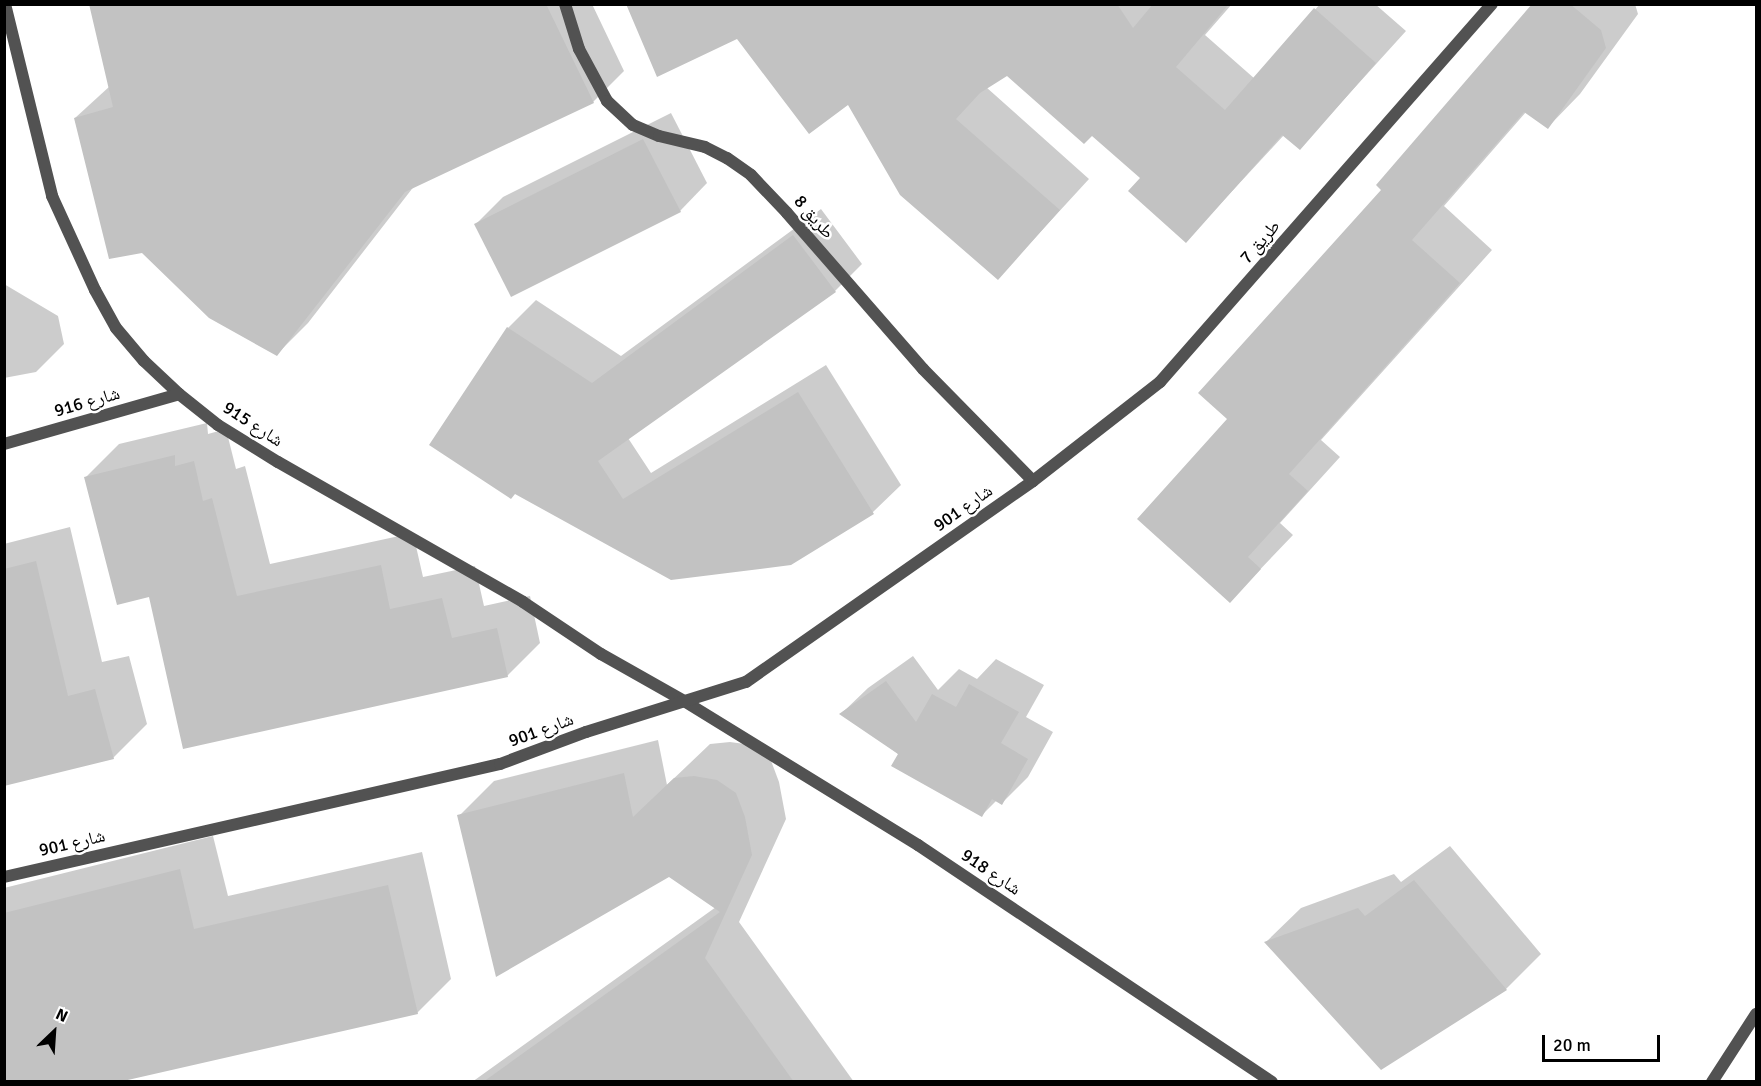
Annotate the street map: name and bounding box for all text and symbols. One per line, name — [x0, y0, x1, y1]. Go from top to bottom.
street label: طريق 8 — [789, 191, 839, 243]
street label: 7 طريق — [1235, 216, 1285, 268]
street label: شارع 916 — [52, 382, 122, 422]
street label: شارع 915 — [219, 397, 287, 451]
street label: شارع 901 — [929, 480, 997, 536]
street label: شارع 901 — [506, 708, 576, 752]
street label: شارع 901 — [37, 825, 107, 861]
street label: شارع 918 — [957, 844, 1025, 900]
north arrow — [24, 1002, 84, 1062]
text: N — [52, 1004, 71, 1027]
scale bar — [1545, 1023, 1664, 1061]
text: 20 m — [1553, 1034, 1591, 1056]

